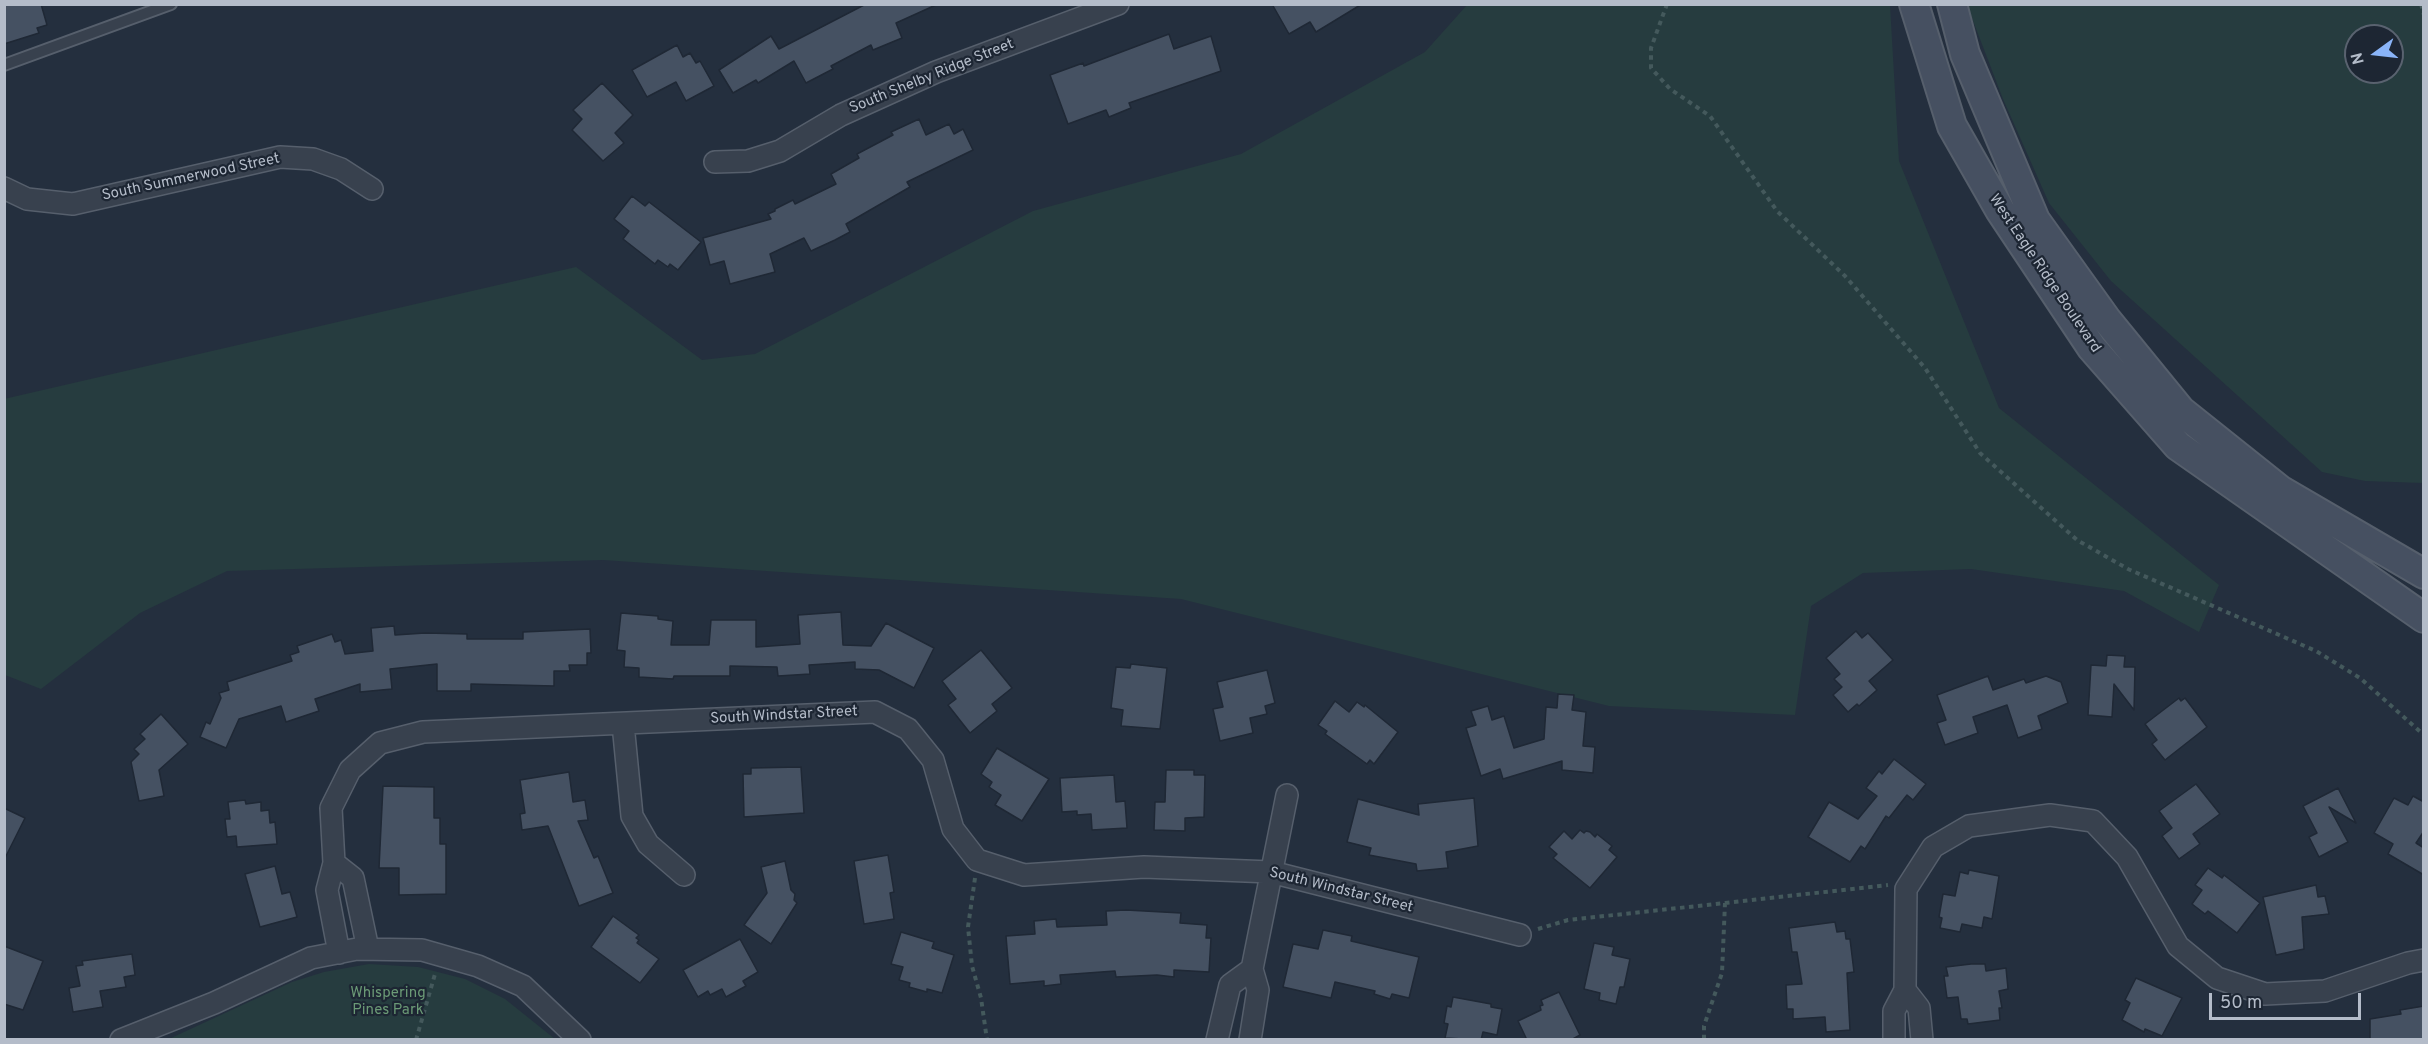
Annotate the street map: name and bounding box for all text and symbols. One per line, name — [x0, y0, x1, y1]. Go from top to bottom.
north arrow — [2344, 24, 2404, 84]
street label: South Shelby Ridge Street — [847, 36, 1017, 118]
text: N — [2347, 50, 2370, 66]
street label: South Summerwood Street — [100, 150, 282, 206]
street label: West Eagle Ridge Boulevard — [1984, 191, 2104, 357]
street label: South Windstar Street — [710, 703, 858, 729]
street label: South Windstar Street — [1267, 864, 1415, 918]
scale bar — [2212, 981, 2364, 1019]
park label: Whispering Pines Park — [350, 985, 426, 1020]
text: 50 m — [2220, 992, 2262, 1015]

